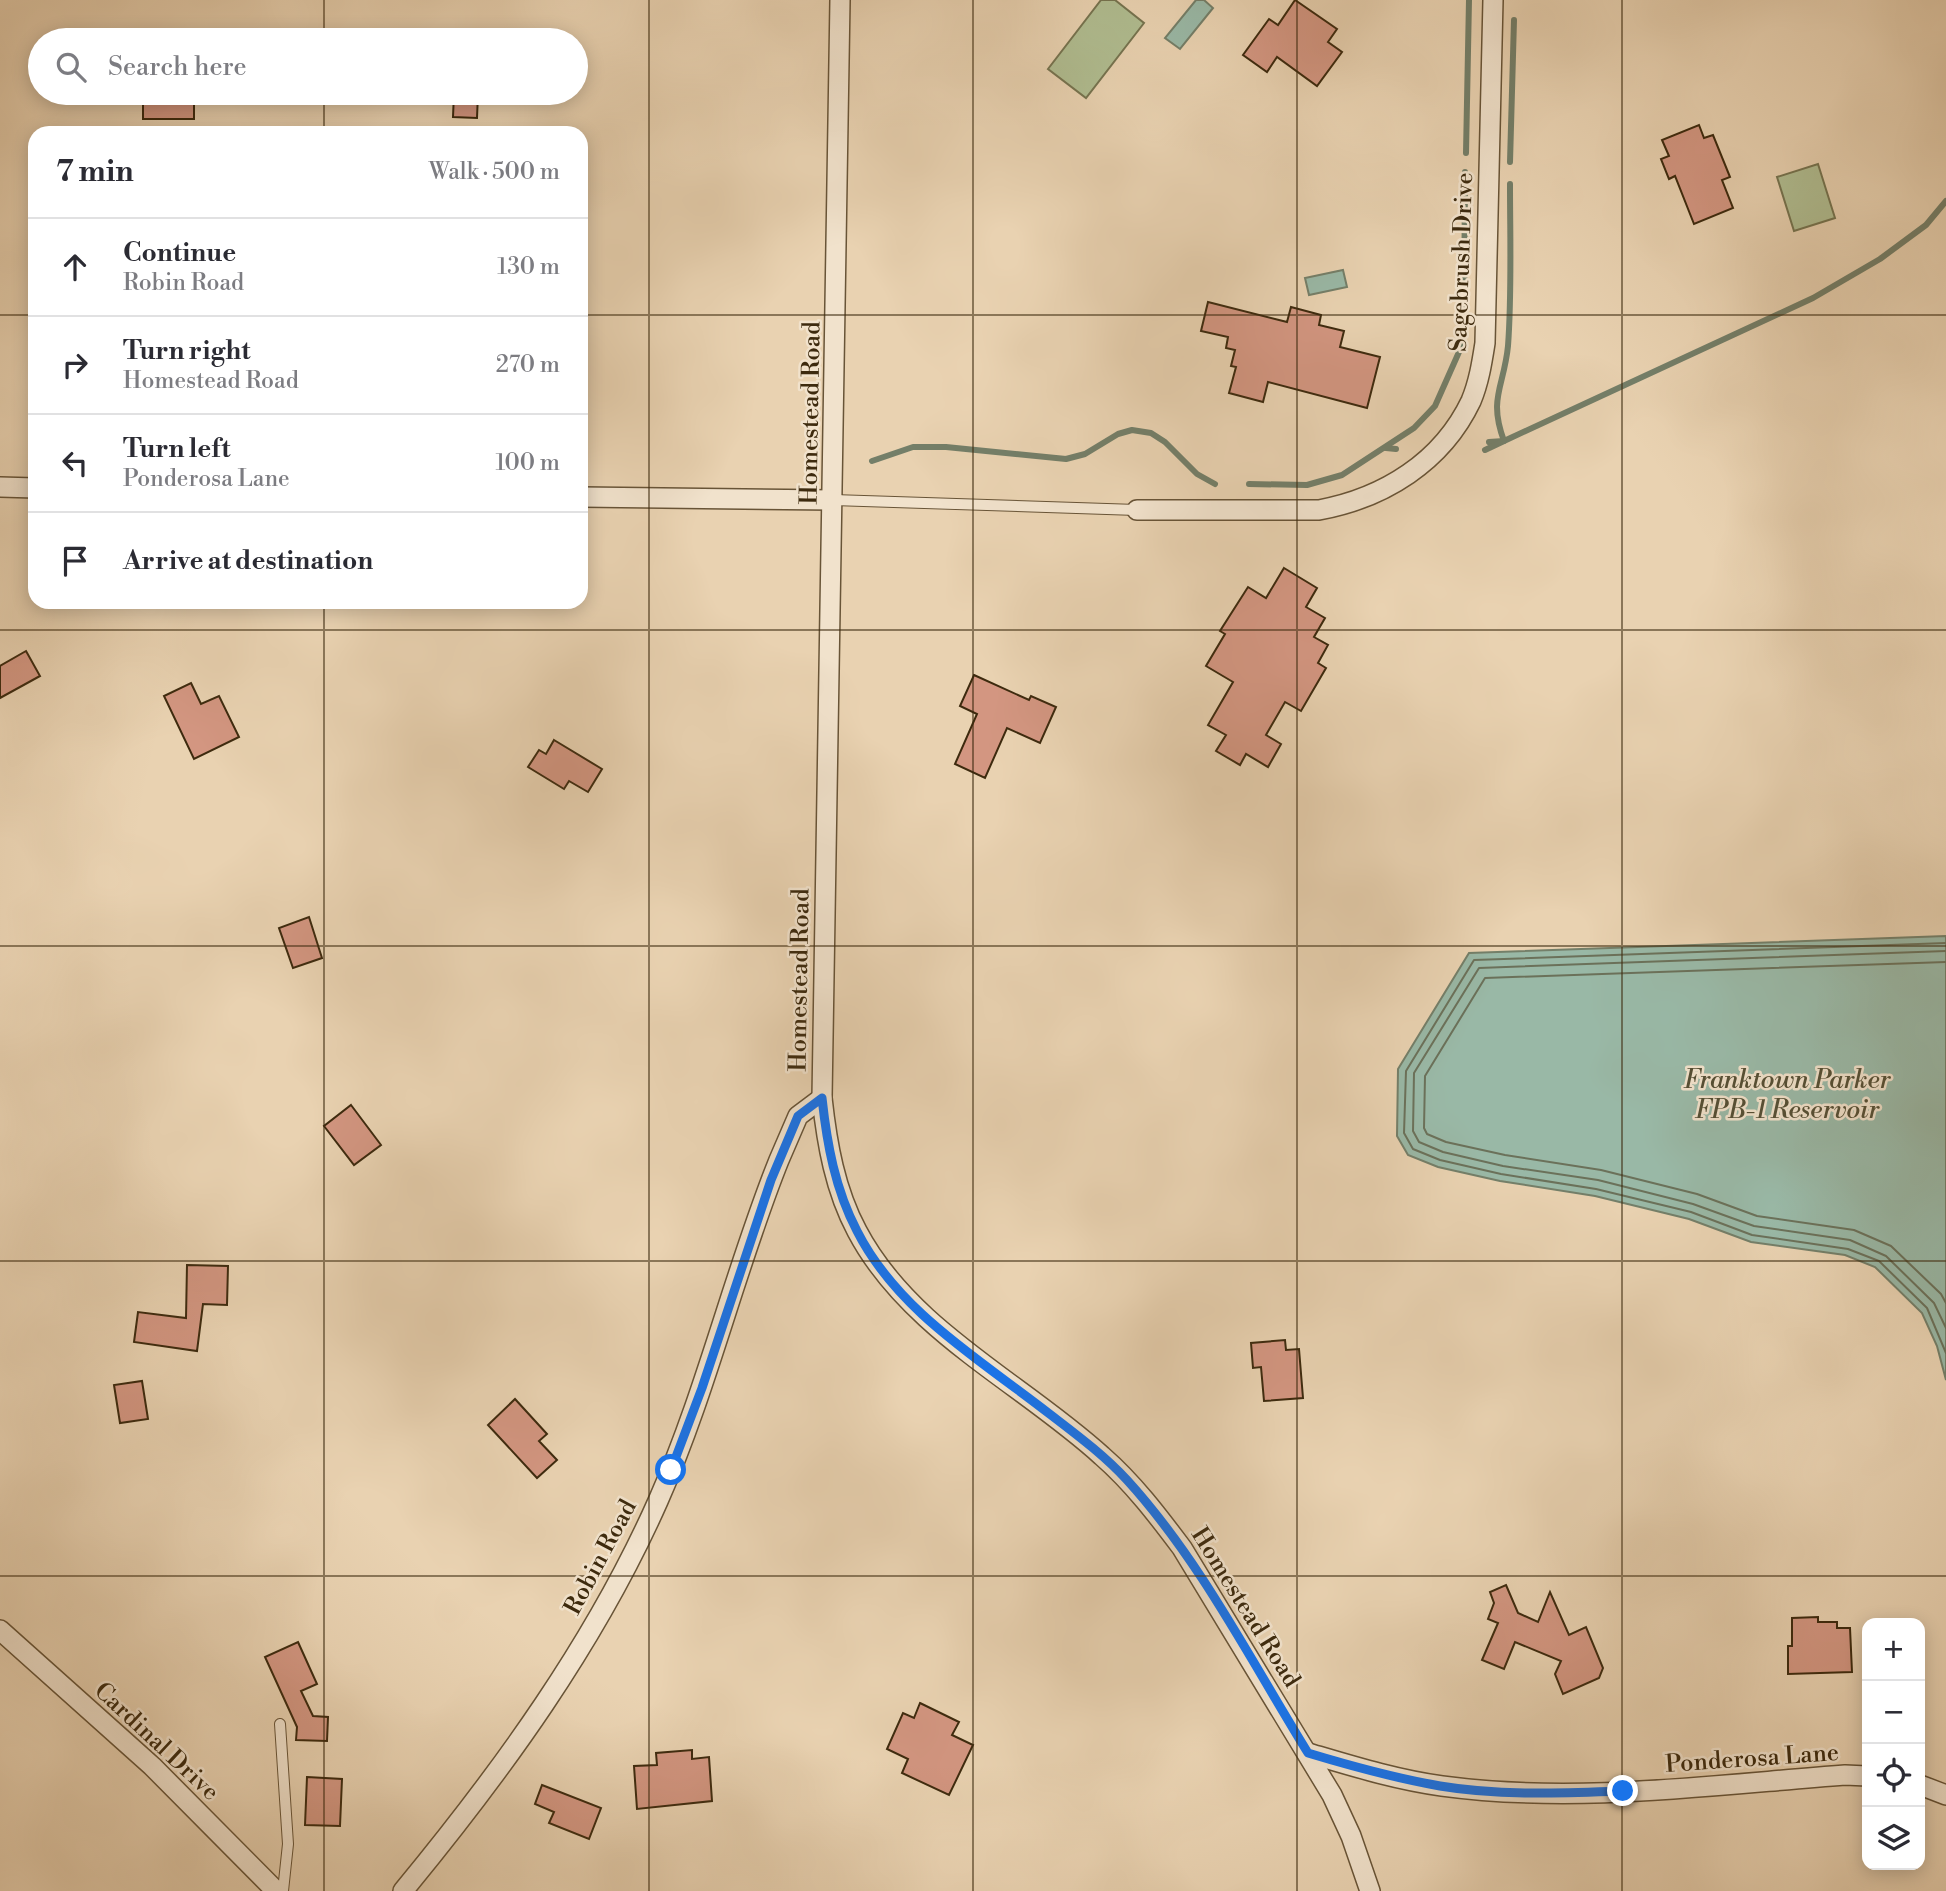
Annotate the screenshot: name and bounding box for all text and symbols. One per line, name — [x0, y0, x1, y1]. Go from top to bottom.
search box — [28, 28, 588, 105]
icon: search — [52, 48, 90, 86]
text: Search here — [108, 51, 247, 83]
text: 7 min — [56, 153, 134, 191]
text: Walk · 500 m — [429, 158, 560, 186]
street label: Sagebrush Drive — [1444, 172, 1480, 352]
text: Continue — [123, 237, 236, 269]
icon: ahead — [56, 248, 94, 286]
text: 130 m — [497, 253, 560, 281]
text: Robin Road — [123, 269, 244, 297]
street label: Homestead Road — [794, 321, 828, 505]
text: Turn right — [123, 335, 251, 367]
icon: right — [56, 346, 94, 384]
text: 270 m — [496, 351, 560, 379]
text: Homestead Road — [123, 367, 299, 395]
text: Turn left — [123, 433, 231, 465]
icon: left — [56, 444, 94, 482]
text: 100 m — [495, 449, 560, 477]
text: Ponderosa Lane — [123, 465, 290, 493]
icon: arrive — [56, 542, 94, 580]
text: Arrive at destination — [123, 545, 373, 577]
street label: Homestead Road — [783, 888, 817, 1072]
water label: Franktown Parker FPB-1 Reservoir — [1683, 1064, 1892, 1126]
route start — [655, 1454, 686, 1485]
street label: Robin Road — [558, 1494, 644, 1620]
street label: Homestead Road — [1184, 1522, 1307, 1694]
map controls — [1862, 1618, 1925, 1870]
button: + — [1862, 1618, 1925, 1681]
street label: Cardinal Drive — [88, 1676, 225, 1807]
button: − — [1862, 1681, 1925, 1744]
street label: Ponderosa Lane — [1664, 1738, 1840, 1780]
button: locate — [1862, 1744, 1925, 1807]
route end — [1607, 1775, 1638, 1806]
button: layers — [1862, 1807, 1925, 1870]

